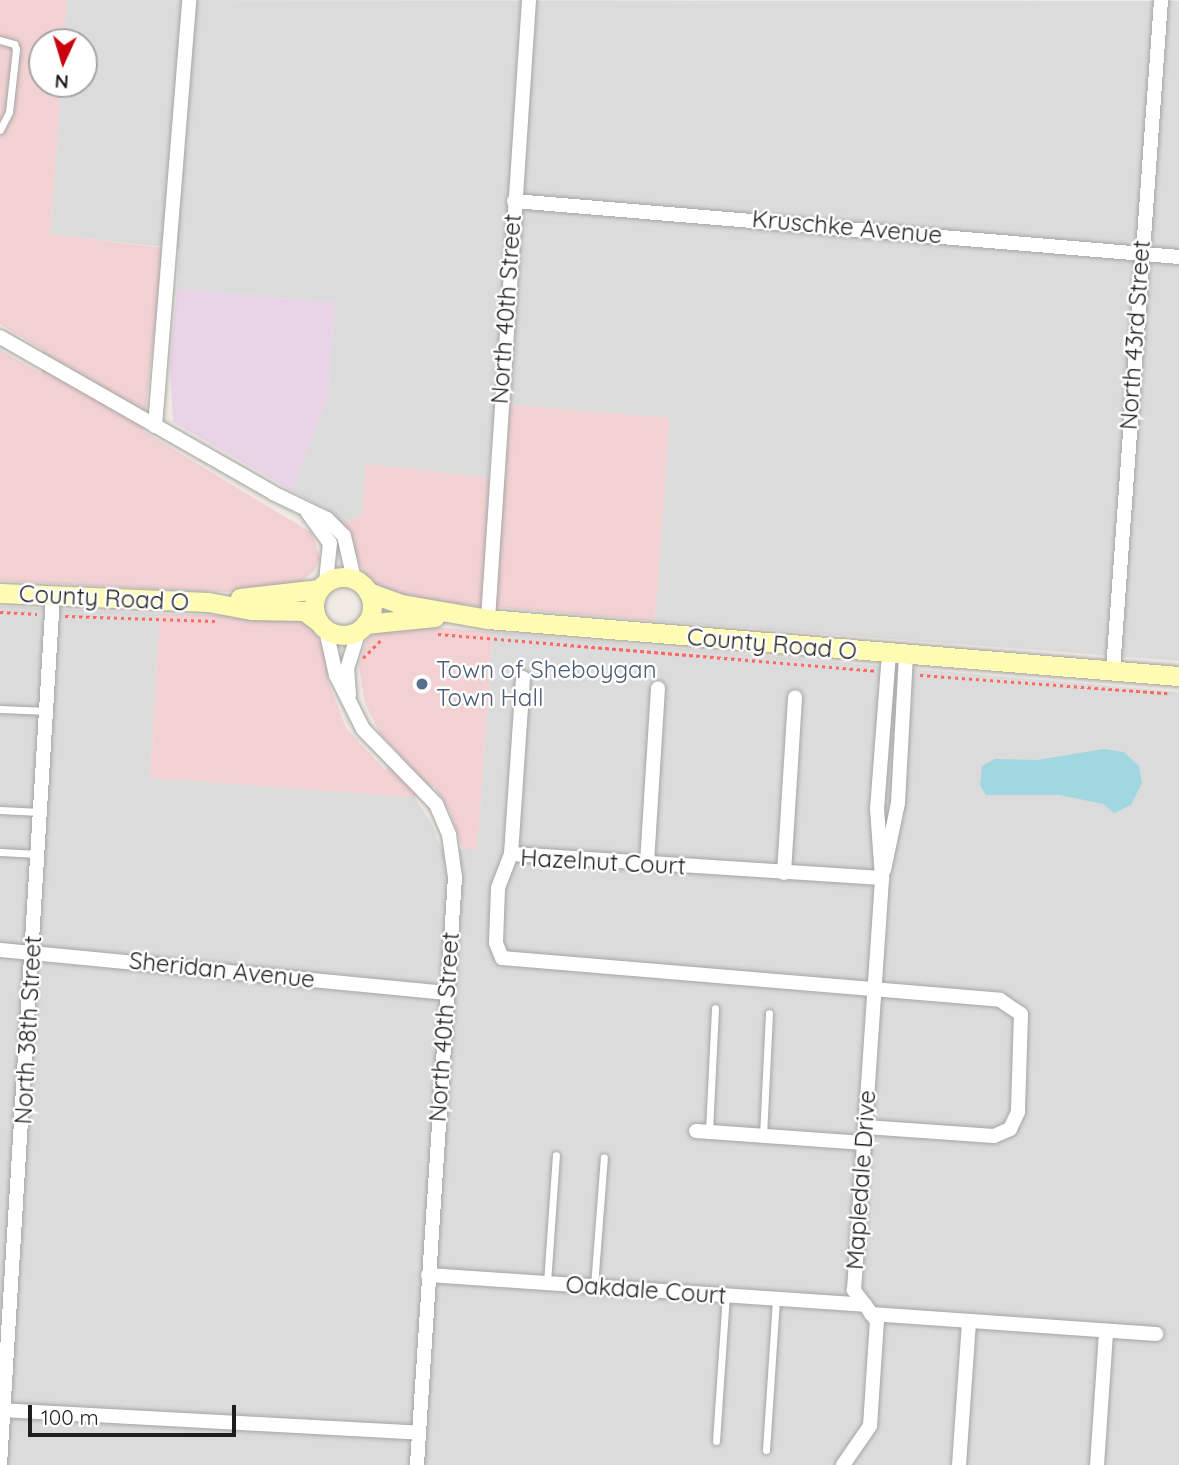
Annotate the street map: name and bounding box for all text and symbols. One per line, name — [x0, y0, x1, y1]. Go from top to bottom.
north arrow — [28, 28, 98, 98]
text: N — [54, 69, 69, 94]
street label: Kruschke Avenue — [751, 204, 943, 250]
street label: North 40th Street — [485, 213, 527, 405]
street label: North 43rd Street — [1114, 239, 1156, 431]
street label: County Road O — [18, 579, 190, 617]
street label: County Road O — [686, 622, 858, 666]
place label: Town of Sheboygan Town Hall — [436, 656, 657, 712]
marker: Town of Sheboygan Town Hall — [414, 676, 430, 692]
street label: Hazelnut Court — [520, 843, 686, 881]
street label: North 40th Street — [423, 931, 465, 1123]
street label: North 38th Street — [9, 935, 47, 1125]
street label: Sheridan Avenue — [128, 946, 316, 994]
street label: Mapledale Drive — [840, 1089, 882, 1271]
street label: Oakdale Court — [565, 1270, 727, 1310]
scale bar — [32, 1392, 240, 1436]
text: 100 m — [41, 1404, 99, 1430]

